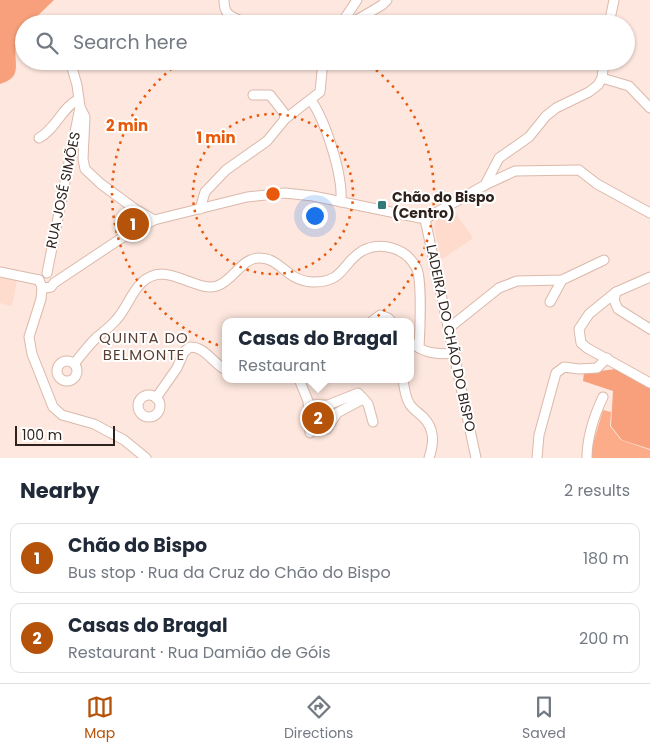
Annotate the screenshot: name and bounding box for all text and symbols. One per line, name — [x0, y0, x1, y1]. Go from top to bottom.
search box — [15, 15, 635, 70]
icon: search — [33, 29, 61, 57]
text: Search here — [73, 29, 187, 56]
text: 2 min — [106, 115, 148, 136]
text: 1 min — [196, 127, 236, 148]
street label: RUA JOSÉ SIMÕES — [41, 130, 85, 250]
centre of rings — [264, 185, 282, 203]
place label: Chão do Bispo (Centro) — [392, 187, 495, 223]
marker: Chão do Bispo (Centro) — [376, 199, 388, 211]
your location — [302, 203, 328, 229]
pin: 1 — [117, 205, 149, 243]
street label: LADEIRA DO CHÃO DO BISPO — [421, 243, 481, 433]
popup — [222, 318, 414, 383]
text: Casas do Bragal — [238, 325, 398, 352]
district label: QUINTA DO BELMONTE — [99, 327, 189, 365]
text: Restaurant — [238, 354, 326, 377]
pin: 2 — [302, 399, 334, 437]
scale bar — [15, 423, 115, 446]
text: 100 m — [22, 425, 62, 445]
text: Nearby — [20, 476, 100, 505]
text: 2 results — [564, 479, 630, 502]
text: Chão do Bispo — [68, 532, 207, 559]
text: 1 — [34, 547, 40, 570]
text: 180 m — [583, 547, 629, 570]
text: Bus stop · Rua da Cruz do Chão do Bispo — [68, 561, 391, 584]
text: Casas do Bragal — [68, 612, 228, 639]
text: 2 — [32, 627, 42, 650]
text: 200 m — [579, 627, 629, 650]
text: Restaurant · Rua Damião de Góis — [68, 641, 331, 664]
tab: Map — [84, 693, 115, 744]
tab: Directions — [284, 693, 353, 744]
tab: Saved — [522, 693, 566, 744]

